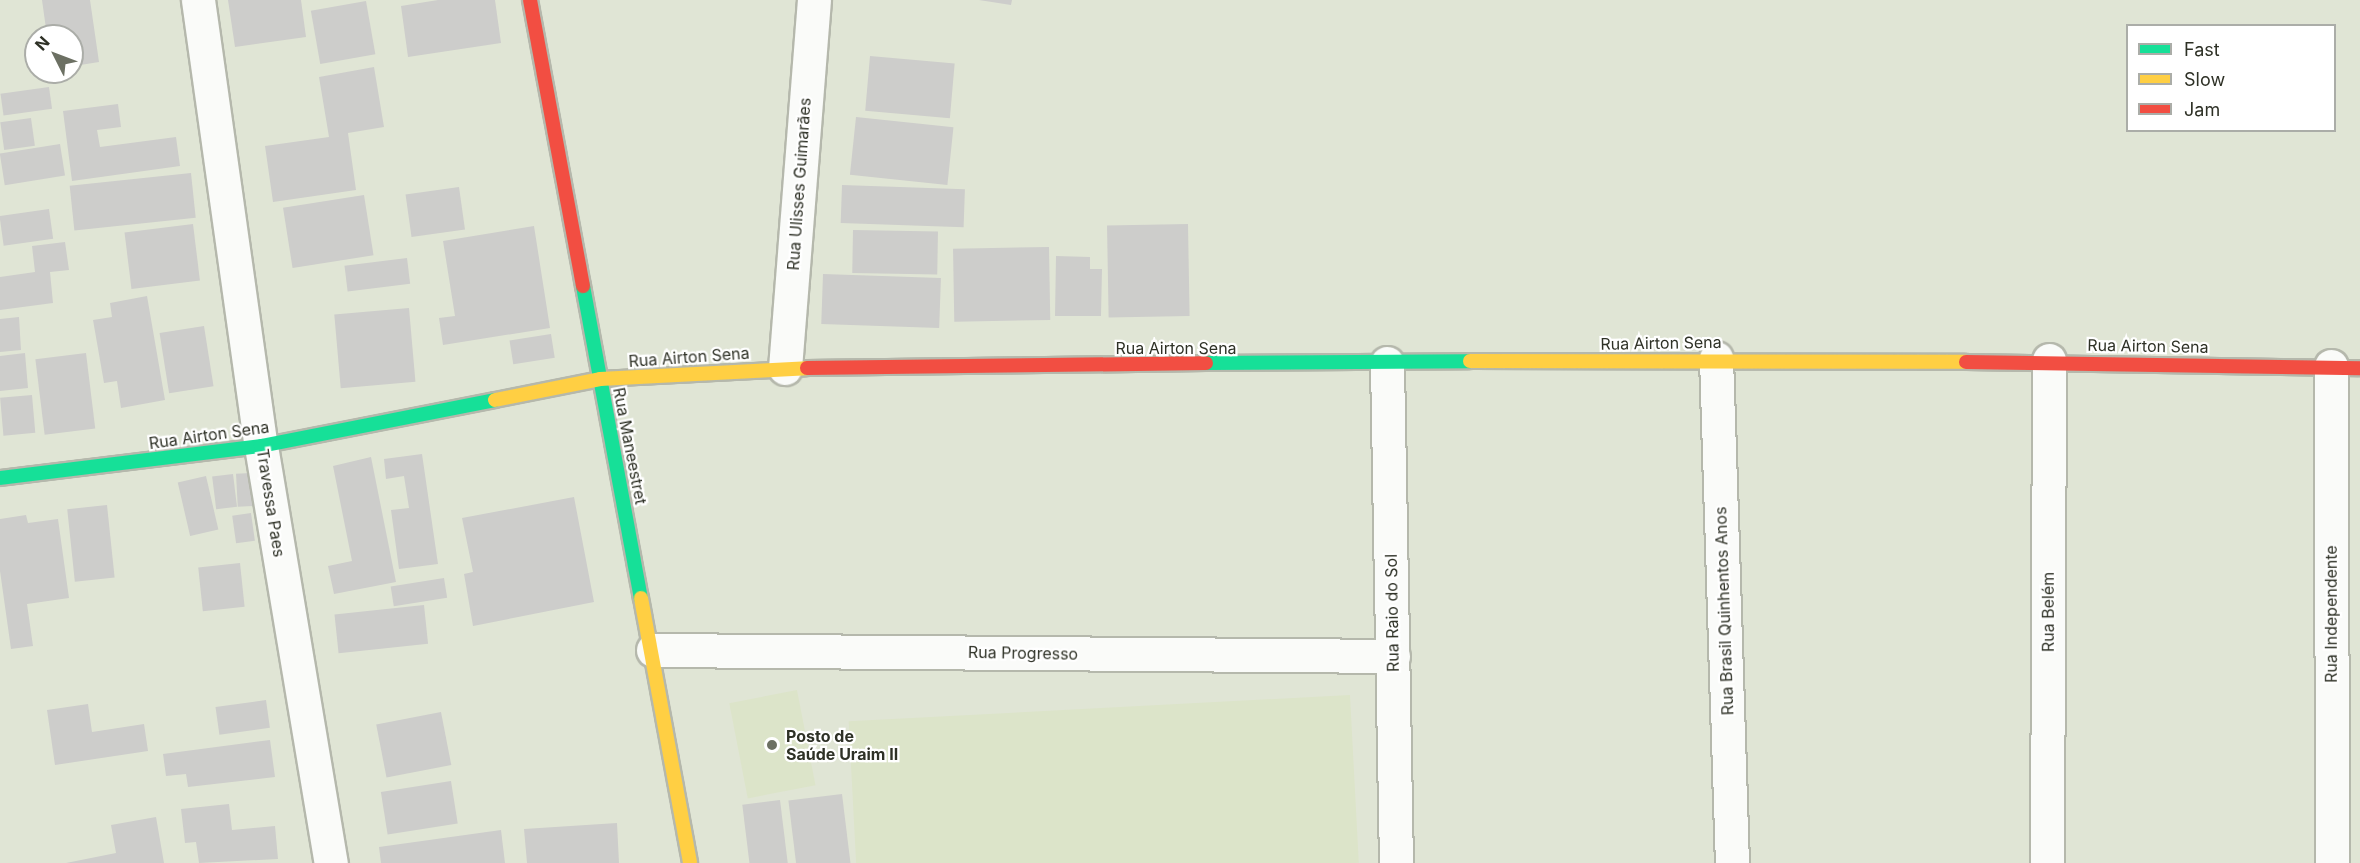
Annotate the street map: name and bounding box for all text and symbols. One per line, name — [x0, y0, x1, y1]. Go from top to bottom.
north arrow — [24, 24, 84, 84]
legend — [2126, 24, 2336, 132]
text: N — [31, 32, 54, 55]
text: Fast — [2184, 39, 2220, 60]
text: Slow — [2184, 69, 2225, 90]
street label: Rua Ulisses Guimarães — [783, 97, 815, 271]
text: Jam — [2184, 99, 2220, 120]
street label: Rua Airton Sena — [1600, 332, 1722, 354]
street label: Rua Airton Sena — [2087, 335, 2209, 357]
street label: Rua Airton Sena — [1115, 338, 1237, 358]
street label: Rua Airton Sena — [628, 343, 750, 371]
street label: Rua Maneestret — [609, 386, 651, 506]
street label: Rua Airton Sena — [148, 417, 270, 453]
street label: Travessa Paes — [253, 447, 289, 559]
street label: Rua Brasil Quinhentos Anos — [1711, 506, 1737, 716]
street label: Rua Independente — [2321, 545, 2341, 683]
street label: Rua Raio do Sol — [1381, 554, 1403, 672]
street label: Rua Belém — [2038, 572, 2058, 652]
street label: Rua Progresso — [968, 642, 1078, 664]
place label: Posto de Saúde Uraim II — [786, 726, 898, 764]
marker: Posto de Saúde Uraim II — [763, 736, 781, 754]

